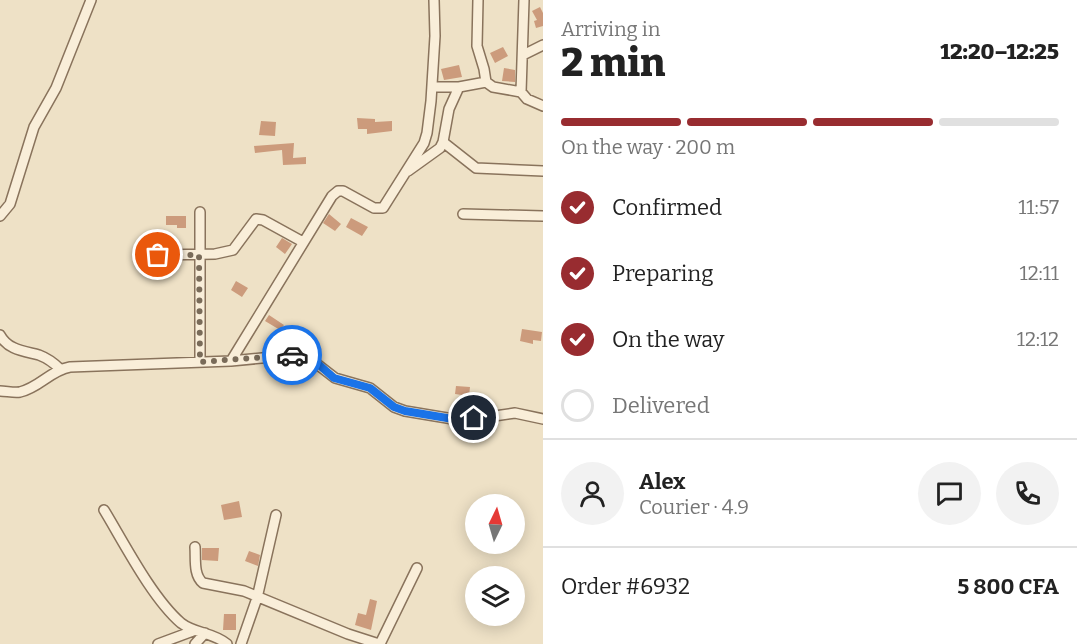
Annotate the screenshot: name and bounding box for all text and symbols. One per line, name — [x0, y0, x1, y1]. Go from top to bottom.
text: Arriving in — [561, 17, 660, 41]
text: 12:20–12:25 — [940, 38, 1059, 65]
text: 2 min — [561, 40, 665, 86]
text: On the way · 200 m — [561, 135, 735, 159]
icon: check — [561, 191, 594, 224]
text: Confirmed — [612, 194, 722, 221]
text: 11:57 — [1018, 195, 1059, 219]
pin — [132, 229, 183, 280]
icon: bag — [141, 238, 174, 271]
icon: check — [561, 257, 594, 290]
text: Preparing — [612, 260, 714, 287]
text: 12:11 — [1020, 261, 1059, 285]
icon: check — [561, 323, 594, 356]
courier — [262, 325, 322, 385]
text: On the way — [612, 326, 724, 353]
text: 12:12 — [1017, 327, 1059, 351]
icon: car — [276, 339, 309, 372]
pin — [448, 392, 499, 443]
text: Delivered — [612, 392, 710, 419]
icon: home — [457, 401, 490, 434]
button: person — [561, 462, 624, 525]
button: chat — [918, 462, 981, 525]
button: phone — [996, 462, 1059, 525]
text: Alex — [639, 468, 685, 495]
north arrow — [465, 494, 525, 554]
map controls — [465, 494, 525, 626]
text: Courier · 4.9 — [639, 495, 749, 519]
button: layers — [465, 566, 525, 626]
text: Order #6932 — [561, 573, 690, 600]
text: 5 800 CFA — [957, 573, 1059, 600]

